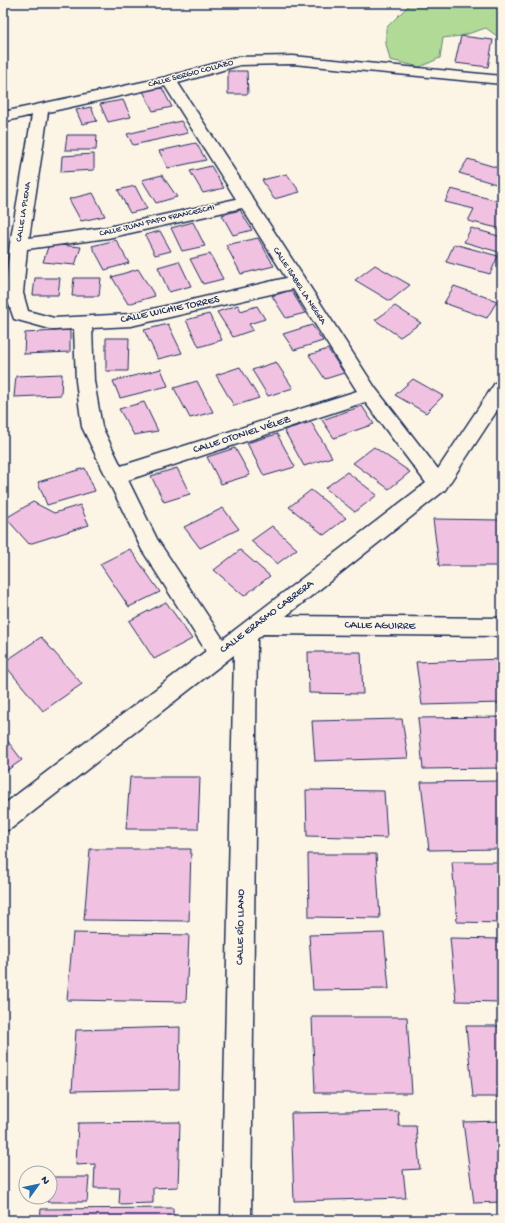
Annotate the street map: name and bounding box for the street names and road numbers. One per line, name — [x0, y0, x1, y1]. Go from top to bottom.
street label: CALLE SERGIO COLLAZO — [147, 57, 235, 91]
street label: CALLE LA PLENA — [14, 181, 34, 243]
street label: CALLE JUAN PAPO FRANCESCHI — [98, 202, 216, 240]
street label: CALLE ISABEL LA NEGRA — [270, 245, 328, 327]
street label: CALLE WICHIE TORRES — [120, 293, 221, 326]
street label: CALLE OTONIEL VÉLEZ — [191, 412, 293, 456]
street label: CALLE ERASMO CABRERA — [218, 578, 317, 656]
street label: CALLE AGUIRRE — [345, 619, 417, 633]
street label: CALLE RÍO LLANO — [233, 889, 248, 965]

